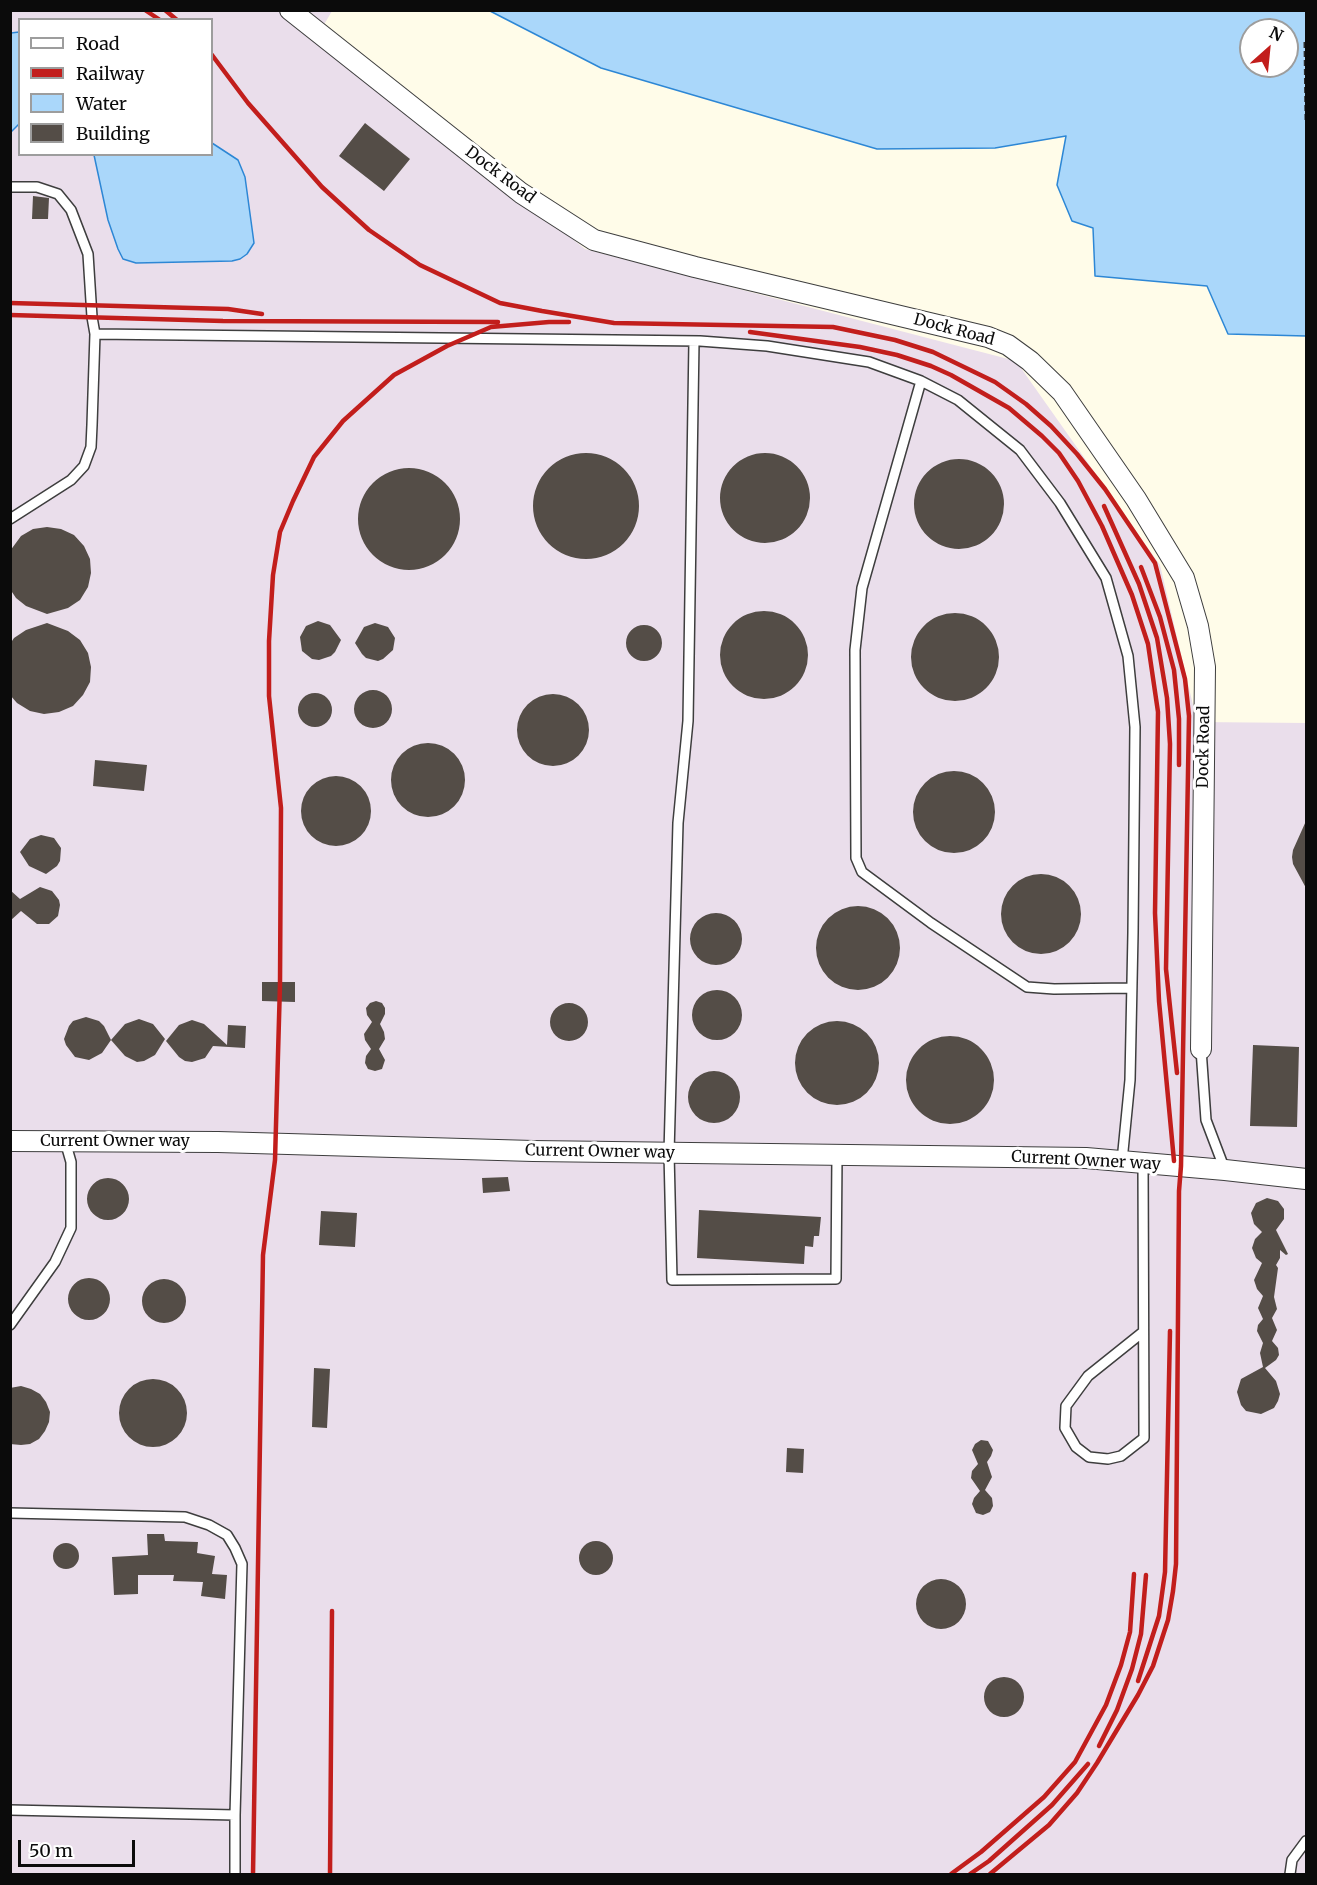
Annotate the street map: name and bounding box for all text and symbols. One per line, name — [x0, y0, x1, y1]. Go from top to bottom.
legend — [18, 18, 213, 156]
north arrow — [1239, 18, 1299, 78]
text: N — [1266, 22, 1286, 46]
text: Road — [76, 32, 120, 55]
text: Railway — [76, 62, 144, 85]
text: Water — [76, 92, 127, 115]
text: Building — [76, 122, 150, 145]
street label: Dock Road — [461, 142, 539, 208]
street label: Dock Road — [912, 310, 996, 350]
street label: Dock Road — [1194, 705, 1214, 789]
street label: Current Owner way — [40, 1131, 190, 1151]
street label: Current Owner way — [525, 1141, 675, 1163]
street label: Current Owner way — [1011, 1147, 1161, 1175]
scale bar — [21, 1828, 138, 1866]
text: 50 m — [29, 1839, 73, 1862]

